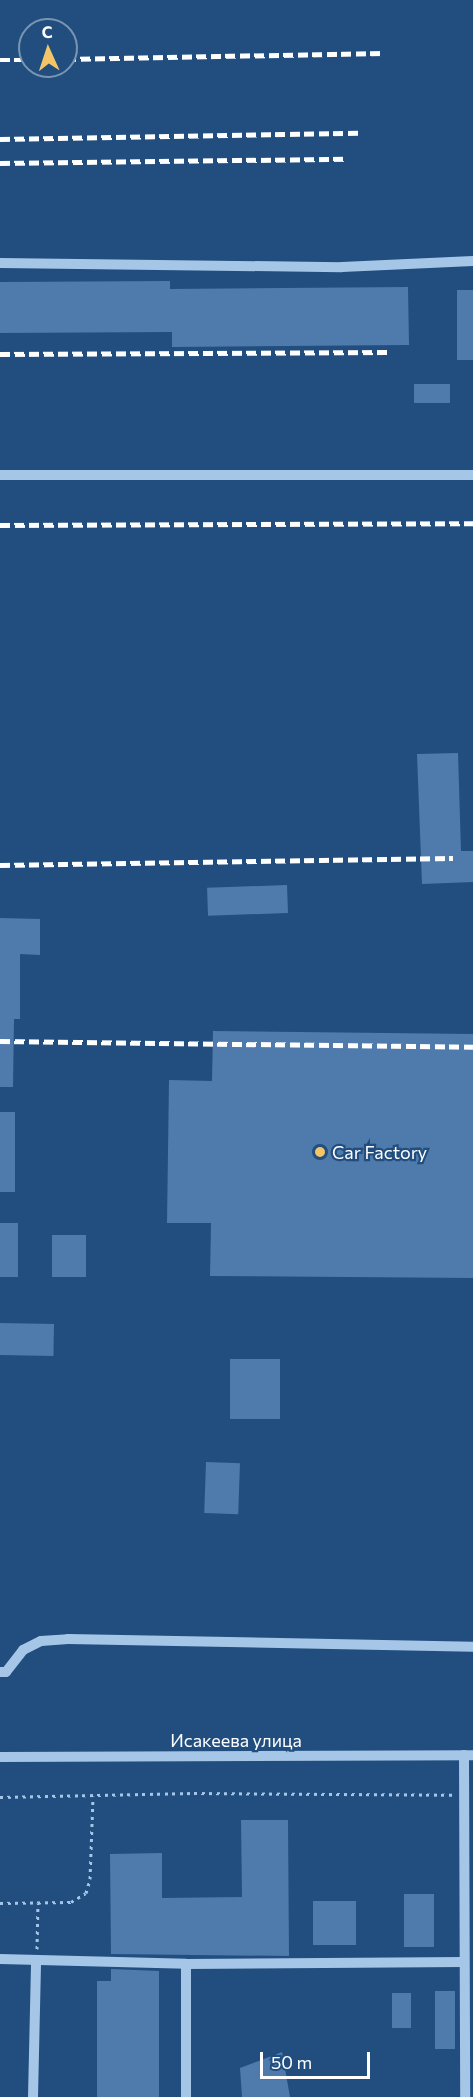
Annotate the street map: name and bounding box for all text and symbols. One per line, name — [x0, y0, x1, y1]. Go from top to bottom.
north arrow — [18, 18, 78, 78]
text: С — [41, 22, 53, 41]
place label: Car Factory — [332, 1141, 427, 1163]
marker: Car Factory — [313, 1145, 327, 1159]
street label: Исакеева улица — [170, 1729, 302, 1751]
scale bar — [263, 2040, 372, 2078]
text: 50 m — [271, 2051, 312, 2073]

